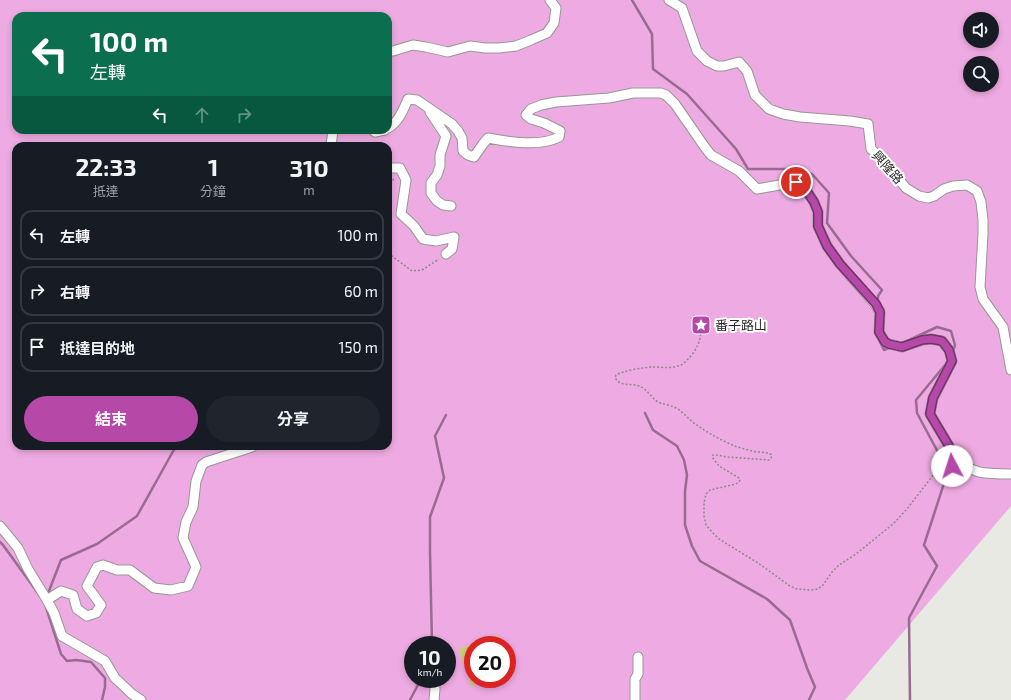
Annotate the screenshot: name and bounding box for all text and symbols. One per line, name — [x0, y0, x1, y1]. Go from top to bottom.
map controls — [963, 12, 999, 92]
button: sound — [963, 12, 999, 48]
text: 100 m — [90, 24, 168, 58]
icon: left — [24, 28, 76, 80]
button: search — [963, 56, 999, 92]
text: 左轉 — [90, 61, 126, 83]
icon: left — [149, 104, 171, 126]
icon: ahead — [191, 104, 213, 126]
icon: right — [233, 104, 255, 126]
street label: 興隆路 — [869, 147, 907, 187]
text: 22:33 — [75, 152, 137, 181]
text: 1 — [208, 152, 218, 181]
text: 310 — [289, 153, 329, 182]
pin — [779, 165, 813, 199]
icon: arrive — [785, 171, 807, 193]
text: m — [303, 182, 315, 198]
text: 抵達 — [93, 183, 119, 199]
text: 分鐘 — [200, 183, 226, 199]
icon: left — [26, 224, 48, 246]
text: 100 m — [337, 226, 378, 244]
text: 左轉 — [60, 227, 90, 245]
icon: right — [26, 280, 48, 302]
text: 60 m — [344, 282, 378, 300]
text: 右轉 — [60, 283, 90, 301]
place icon: 番子路山 — [690, 314, 712, 336]
place label: 番子路山 — [715, 317, 767, 333]
icon: arrive — [26, 336, 48, 358]
text: 150 m — [338, 338, 378, 356]
text: 抵達目的地 — [60, 339, 135, 357]
button: 結束 — [24, 396, 198, 442]
button: 分享 — [206, 396, 380, 442]
position arrow — [931, 445, 973, 487]
speed limit sign: 20 — [464, 636, 516, 688]
text: 10 — [419, 645, 441, 669]
text: km/h — [418, 666, 442, 678]

